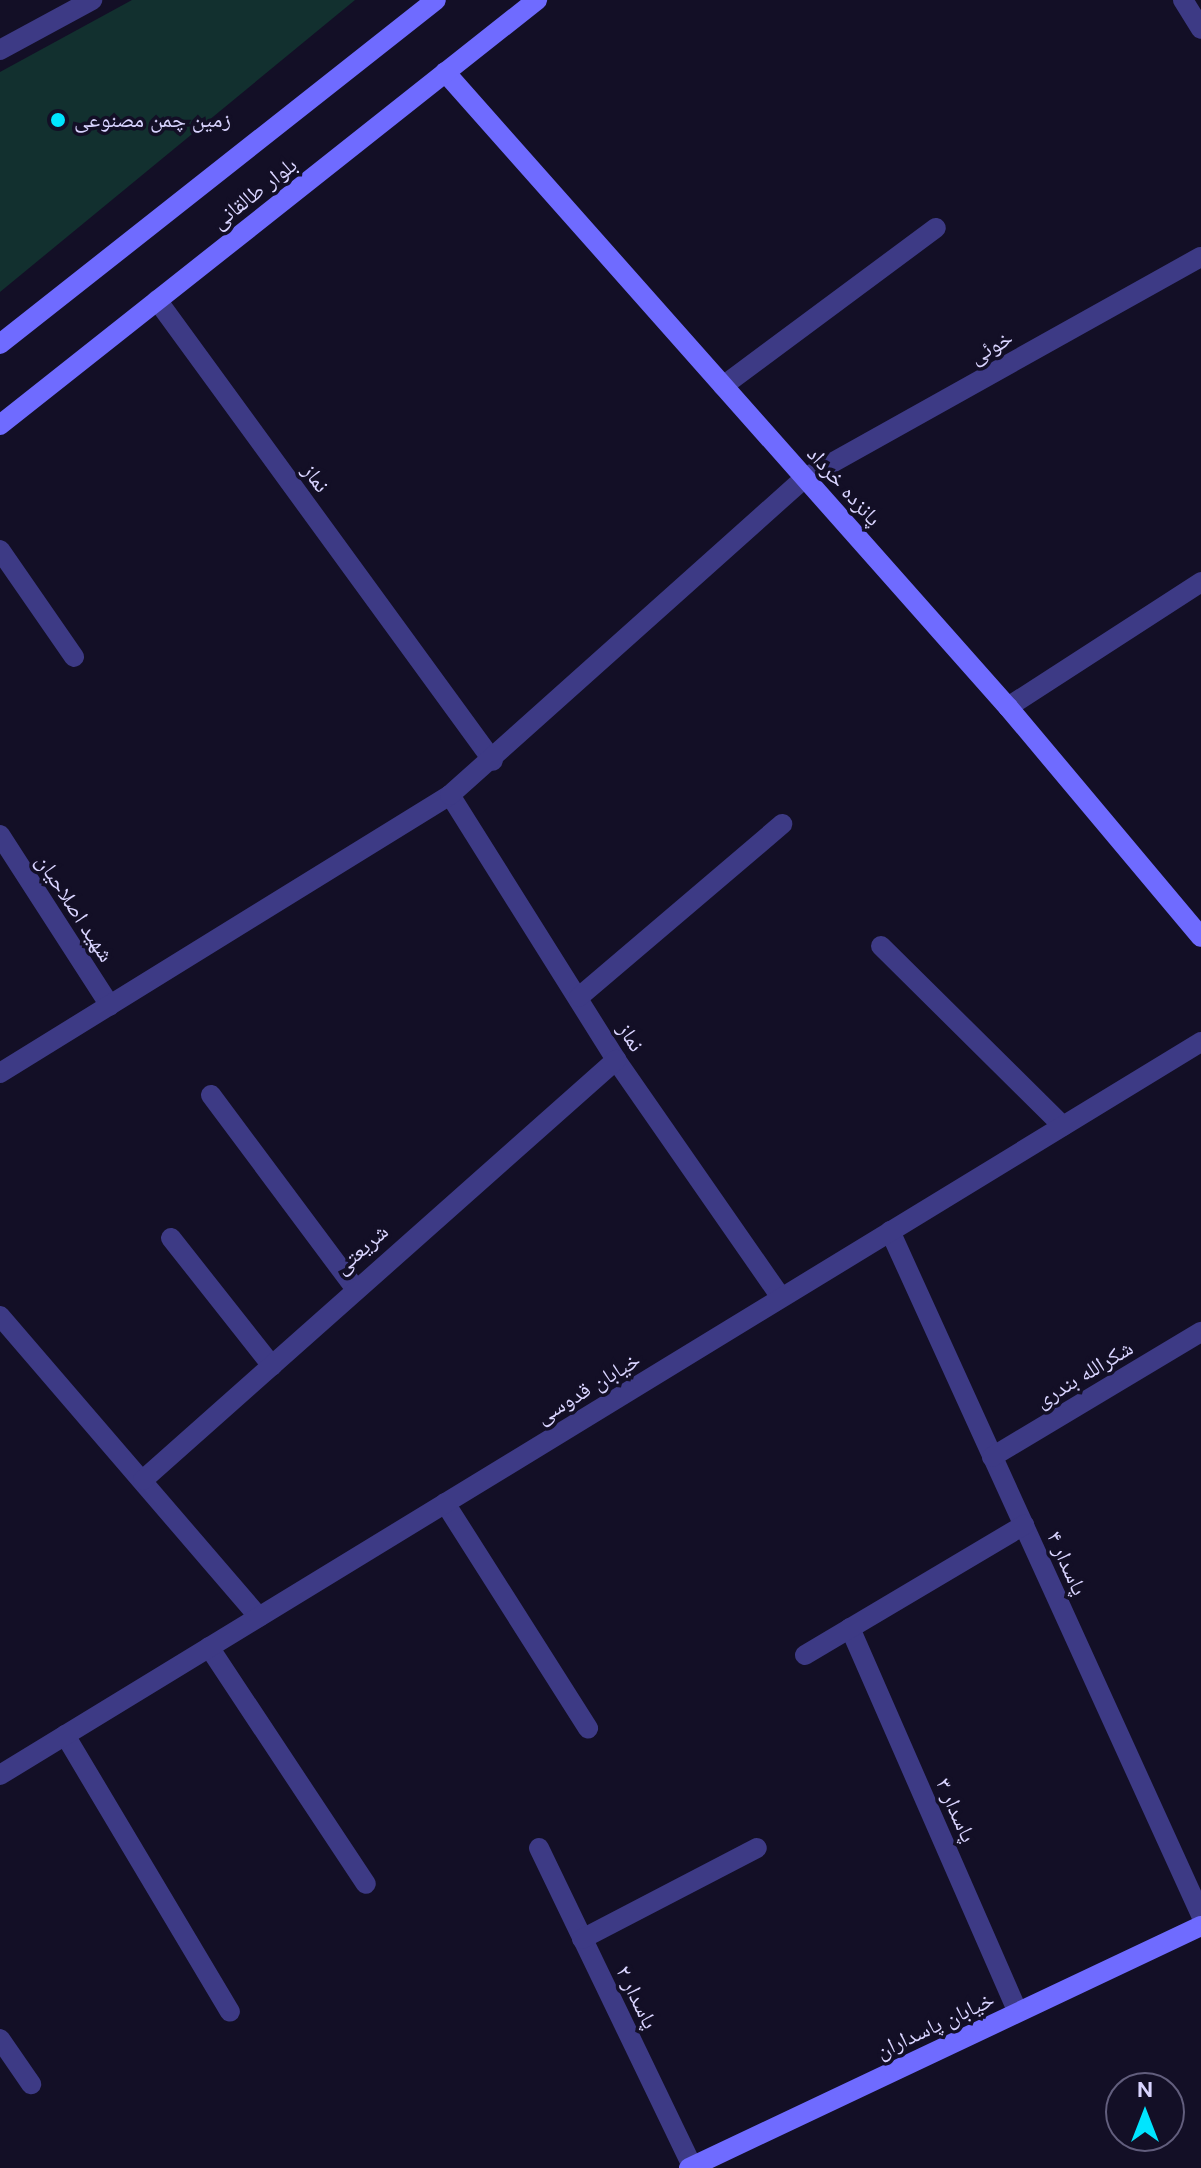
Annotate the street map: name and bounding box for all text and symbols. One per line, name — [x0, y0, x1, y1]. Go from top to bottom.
place label: زمین چمن مصنوعی — [74, 107, 231, 133]
marker: زمین چمن مصنوعی — [49, 111, 67, 129]
street label: بلوار طالقانی — [206, 151, 302, 235]
street label: خوئی — [965, 324, 1017, 370]
street label: پانزده خرداد — [801, 441, 887, 531]
street label: نماز — [297, 458, 335, 498]
street label: شهید اصلاحیان — [30, 849, 120, 967]
street label: نماز — [612, 1018, 650, 1056]
street label: شریعتی — [329, 1218, 393, 1280]
street label: شکرالله بندری — [1030, 1334, 1138, 1414]
street label: خیابان قدوسی — [531, 1346, 645, 1430]
street label: پاسدار ۴ — [1041, 1527, 1093, 1599]
street label: پاسدار ۳ — [930, 1774, 982, 1846]
street label: پاسدار ۲ — [610, 1961, 664, 2033]
street label: خیابان پاسداران — [872, 1986, 998, 2064]
north arrow — [1105, 2072, 1185, 2152]
text: N — [1137, 2075, 1153, 2104]

